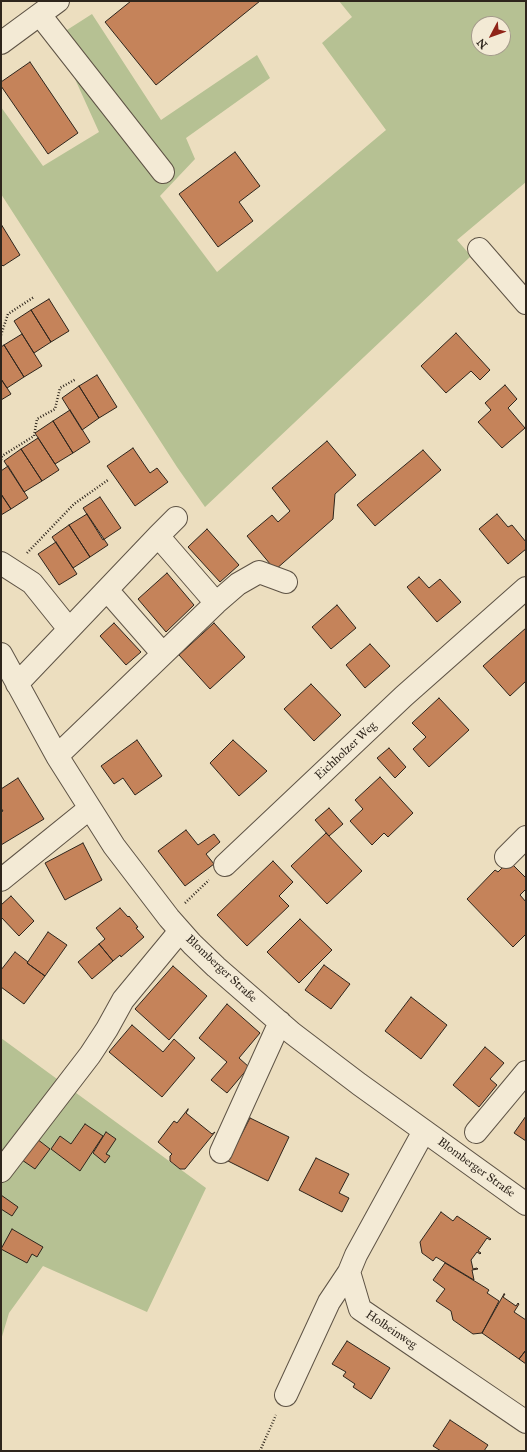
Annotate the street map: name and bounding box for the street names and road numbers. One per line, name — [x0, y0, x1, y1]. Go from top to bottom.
street label: Eichholzer Weg — [312, 719, 380, 783]
street label: Blomberger Straße — [182, 932, 260, 1006]
street label: Blomberger Straße — [434, 1135, 518, 1201]
street label: Holbeinweg — [363, 1308, 419, 1352]

